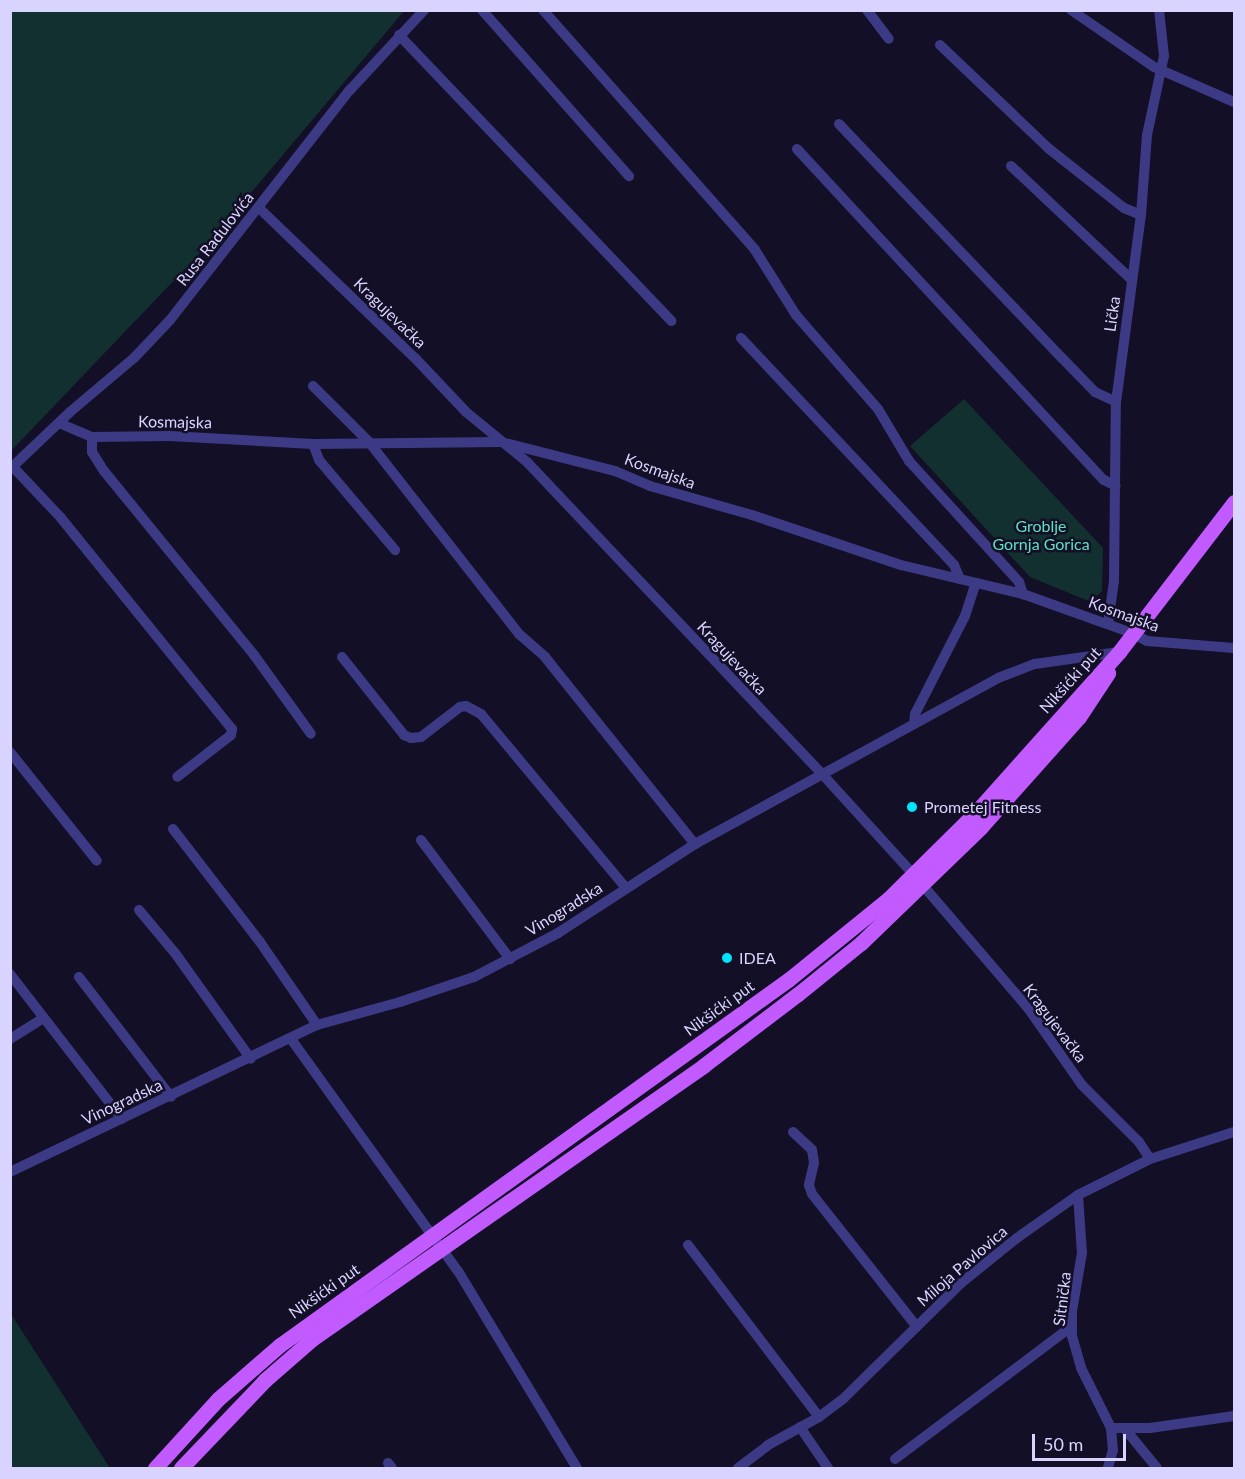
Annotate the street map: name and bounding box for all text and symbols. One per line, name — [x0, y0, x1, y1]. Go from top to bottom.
street label: Rusa Radulovića — [172, 188, 258, 290]
street label: Kragujevačka — [350, 274, 430, 352]
street label: Lička — [1100, 295, 1124, 333]
street label: Kosmajska — [138, 412, 212, 432]
street label: Kosmajska — [622, 449, 698, 493]
park label: Groblje Gornja Gorica — [992, 516, 1090, 554]
street label: Kosmajska — [1086, 592, 1162, 636]
street label: Kragujevačka — [693, 617, 771, 699]
street label: Nikšićki put — [1035, 643, 1105, 717]
place label: Prometej Fitness — [924, 797, 1041, 817]
marker: Prometej Fitness — [905, 800, 919, 814]
street label: Vinogradska — [522, 878, 606, 940]
place label: IDEA — [739, 948, 776, 968]
marker: IDEA — [720, 951, 734, 965]
street label: Nikšićki put — [680, 976, 758, 1040]
street label: Kragujevačka — [1019, 980, 1091, 1066]
street label: Vinogradska — [79, 1075, 165, 1129]
street label: Miloja Pavlovica — [913, 1222, 1011, 1310]
street label: Nikšićki put — [285, 1260, 363, 1322]
street label: Sitnička — [1049, 1271, 1075, 1327]
scale bar — [1035, 1422, 1130, 1460]
text: 50 m — [1043, 1433, 1083, 1455]

